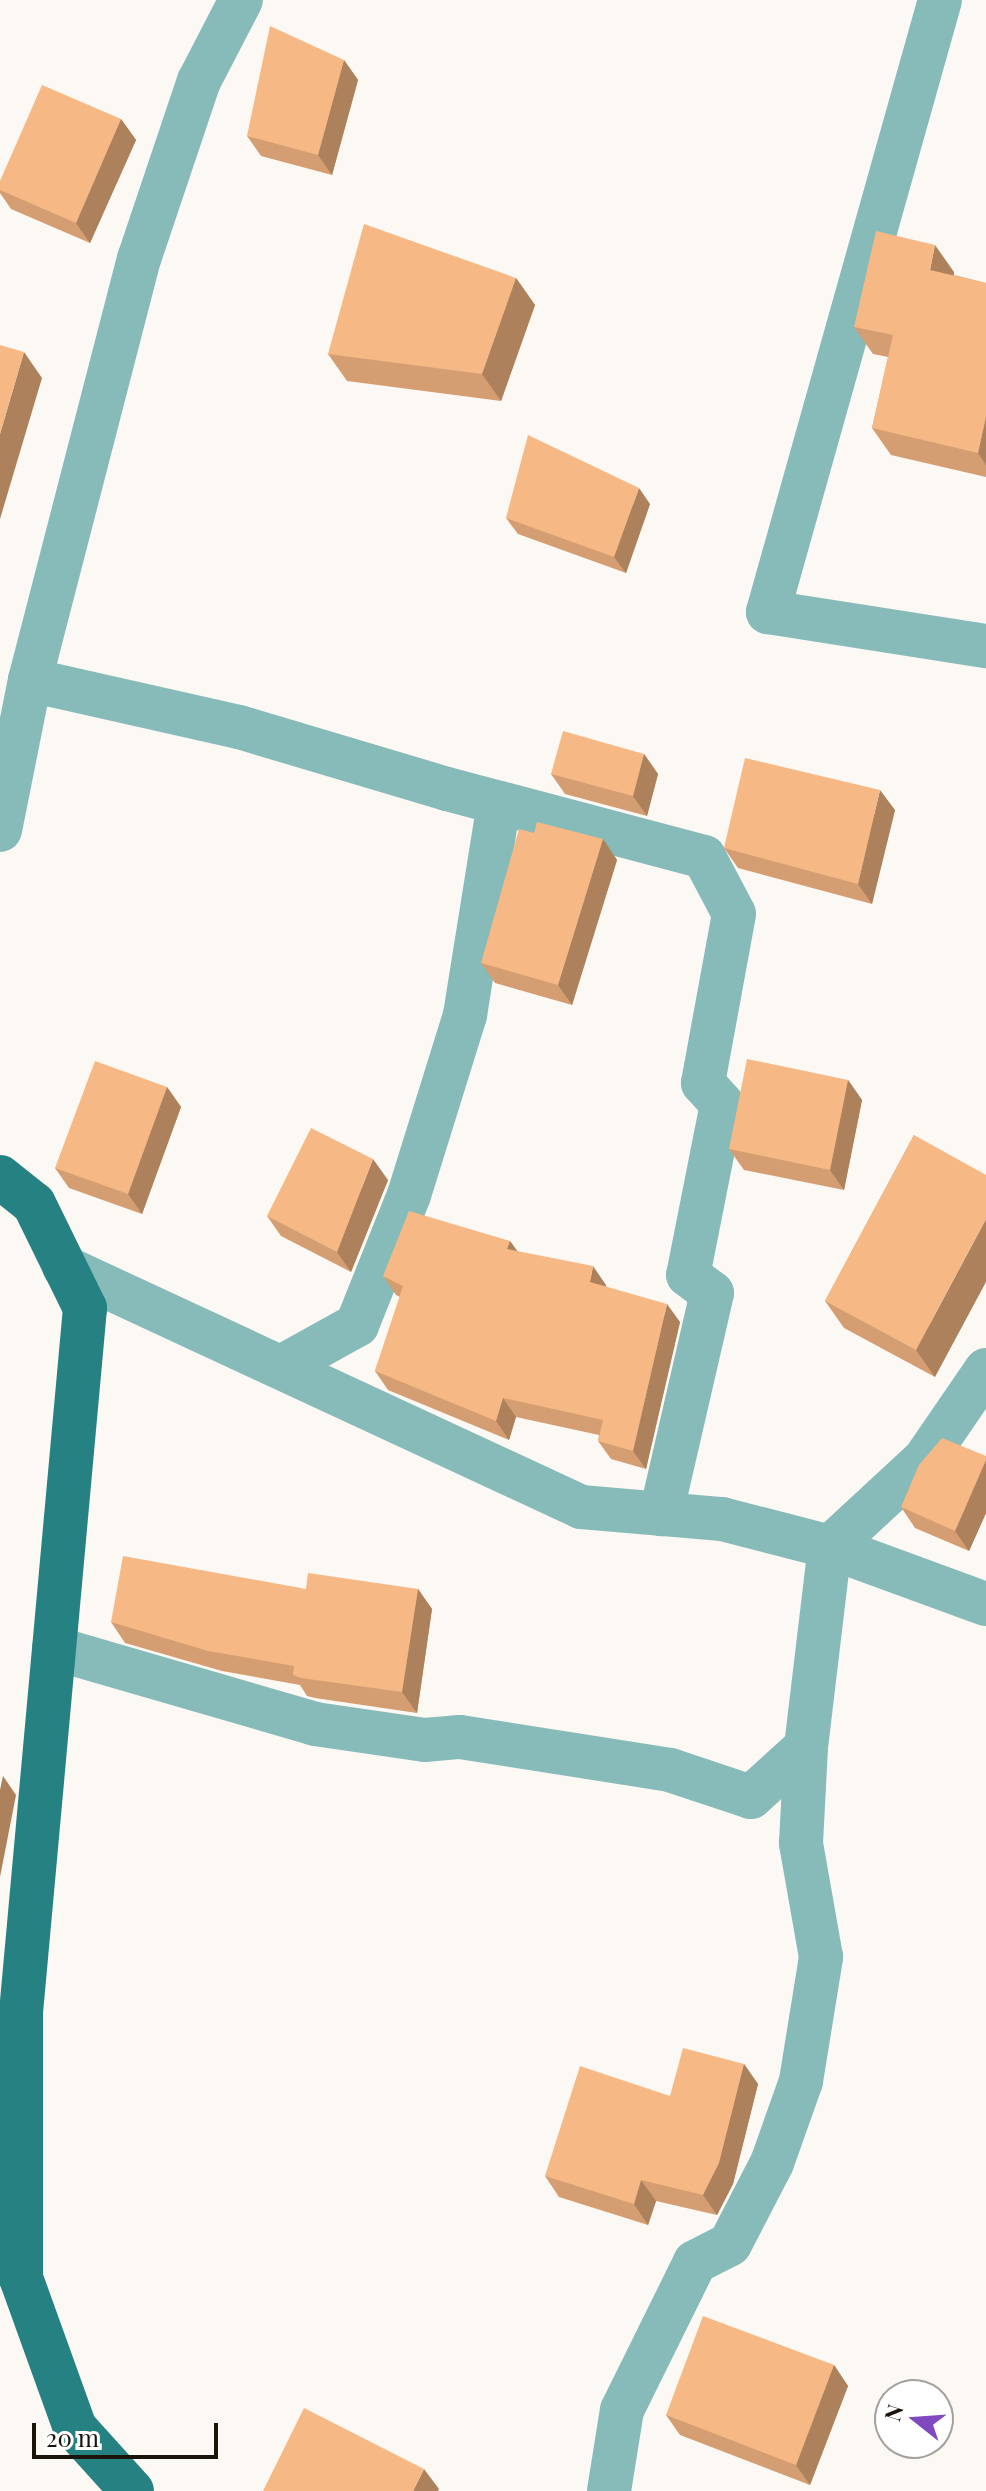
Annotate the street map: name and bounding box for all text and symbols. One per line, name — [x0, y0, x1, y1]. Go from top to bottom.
north arrow — [874, 2379, 954, 2459]
text: N — [876, 2401, 910, 2425]
scale bar — [36, 2407, 222, 2457]
text: 20 m — [46, 2421, 99, 2453]

